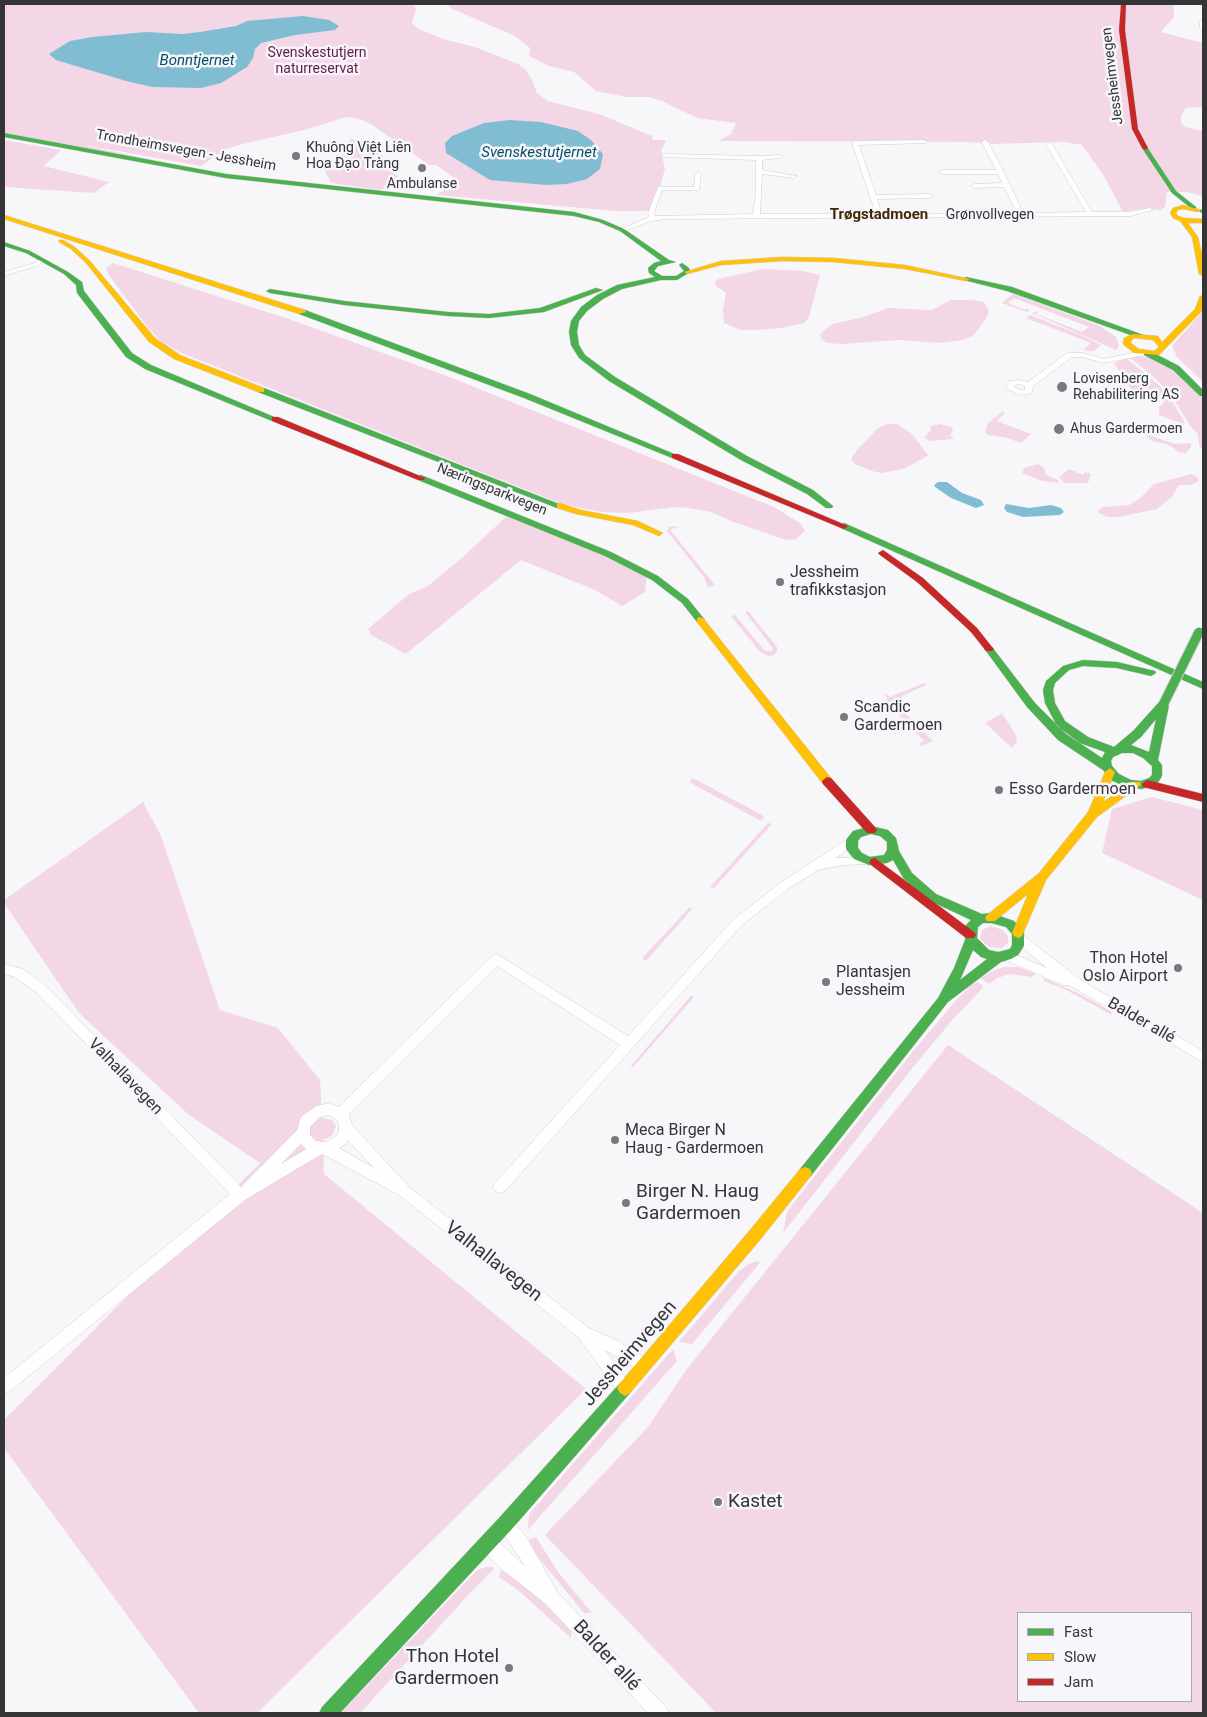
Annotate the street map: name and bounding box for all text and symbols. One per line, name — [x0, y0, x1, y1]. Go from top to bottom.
street label: Jessheimvegen — [1099, 27, 1127, 125]
park label: Svenskestutjern naturreservat — [267, 45, 367, 78]
water label: Bonntjernet — [160, 52, 234, 70]
street label: Trondheimsvegen - Jessheim — [95, 127, 277, 175]
place label: Khuông Việt Liên Hoa Đạo Tràng — [306, 140, 411, 172]
water label: Svenskestutjernet — [481, 144, 597, 162]
marker: Khuông Việt Liên Hoa Đạo Tràng — [290, 150, 302, 162]
marker: Ambulanse — [416, 162, 428, 174]
place label: Ambulanse — [387, 176, 457, 192]
district label: Trøgstadmoen — [830, 206, 928, 224]
street label: Grønvollvegen — [946, 207, 1034, 223]
place label: Lovisenberg Rehabilitering AS — [1073, 371, 1179, 404]
marker: Lovisenberg Rehabilitering AS — [1055, 380, 1069, 394]
place label: Ahus Gardermoen — [1070, 421, 1183, 437]
marker: Ahus Gardermoen — [1052, 422, 1066, 436]
street label: Næringsparkvegen — [435, 460, 549, 520]
place label: Jessheim trafikkstasjon — [790, 563, 886, 601]
marker: Jessheim trafikkstasjon — [774, 576, 786, 588]
place label: Scandic Gardermoen — [854, 698, 942, 736]
marker: Scandic Gardermoen — [838, 711, 850, 723]
place label: Esso Gardermoen — [1009, 780, 1136, 800]
marker: Esso Gardermoen — [993, 784, 1005, 796]
place label: Thon Hotel Oslo Airport — [1083, 949, 1168, 987]
marker: Thon Hotel Oslo Airport — [1172, 962, 1184, 974]
place label: Plantasjen Jessheim — [836, 963, 911, 1001]
marker: Plantasjen Jessheim — [820, 976, 832, 988]
street label: Balder allé — [1104, 994, 1178, 1048]
street label: Valhallavegen — [84, 1035, 166, 1119]
place label: Meca Birger N Haug - Gardermoen — [625, 1121, 764, 1159]
marker: Meca Birger N Haug - Gardermoen — [609, 1134, 621, 1146]
place label: Birger N. Haug Gardermoen — [636, 1181, 759, 1225]
marker: Birger N. Haug Gardermoen — [620, 1197, 632, 1209]
street label: Valhallavegen — [440, 1217, 546, 1307]
street label: Jessheimvegen — [578, 1297, 682, 1411]
place label: Kastet — [728, 1491, 783, 1513]
marker: Kastet — [712, 1496, 724, 1508]
legend — [1017, 1612, 1192, 1702]
street label: Balder allé — [568, 1616, 644, 1696]
text: Fast — [1064, 1623, 1093, 1641]
place label: Thon Hotel Gardermoen — [394, 1646, 499, 1690]
text: Slow — [1064, 1648, 1096, 1666]
marker: Thon Hotel Gardermoen — [503, 1662, 515, 1674]
text: Jam — [1064, 1673, 1094, 1691]

